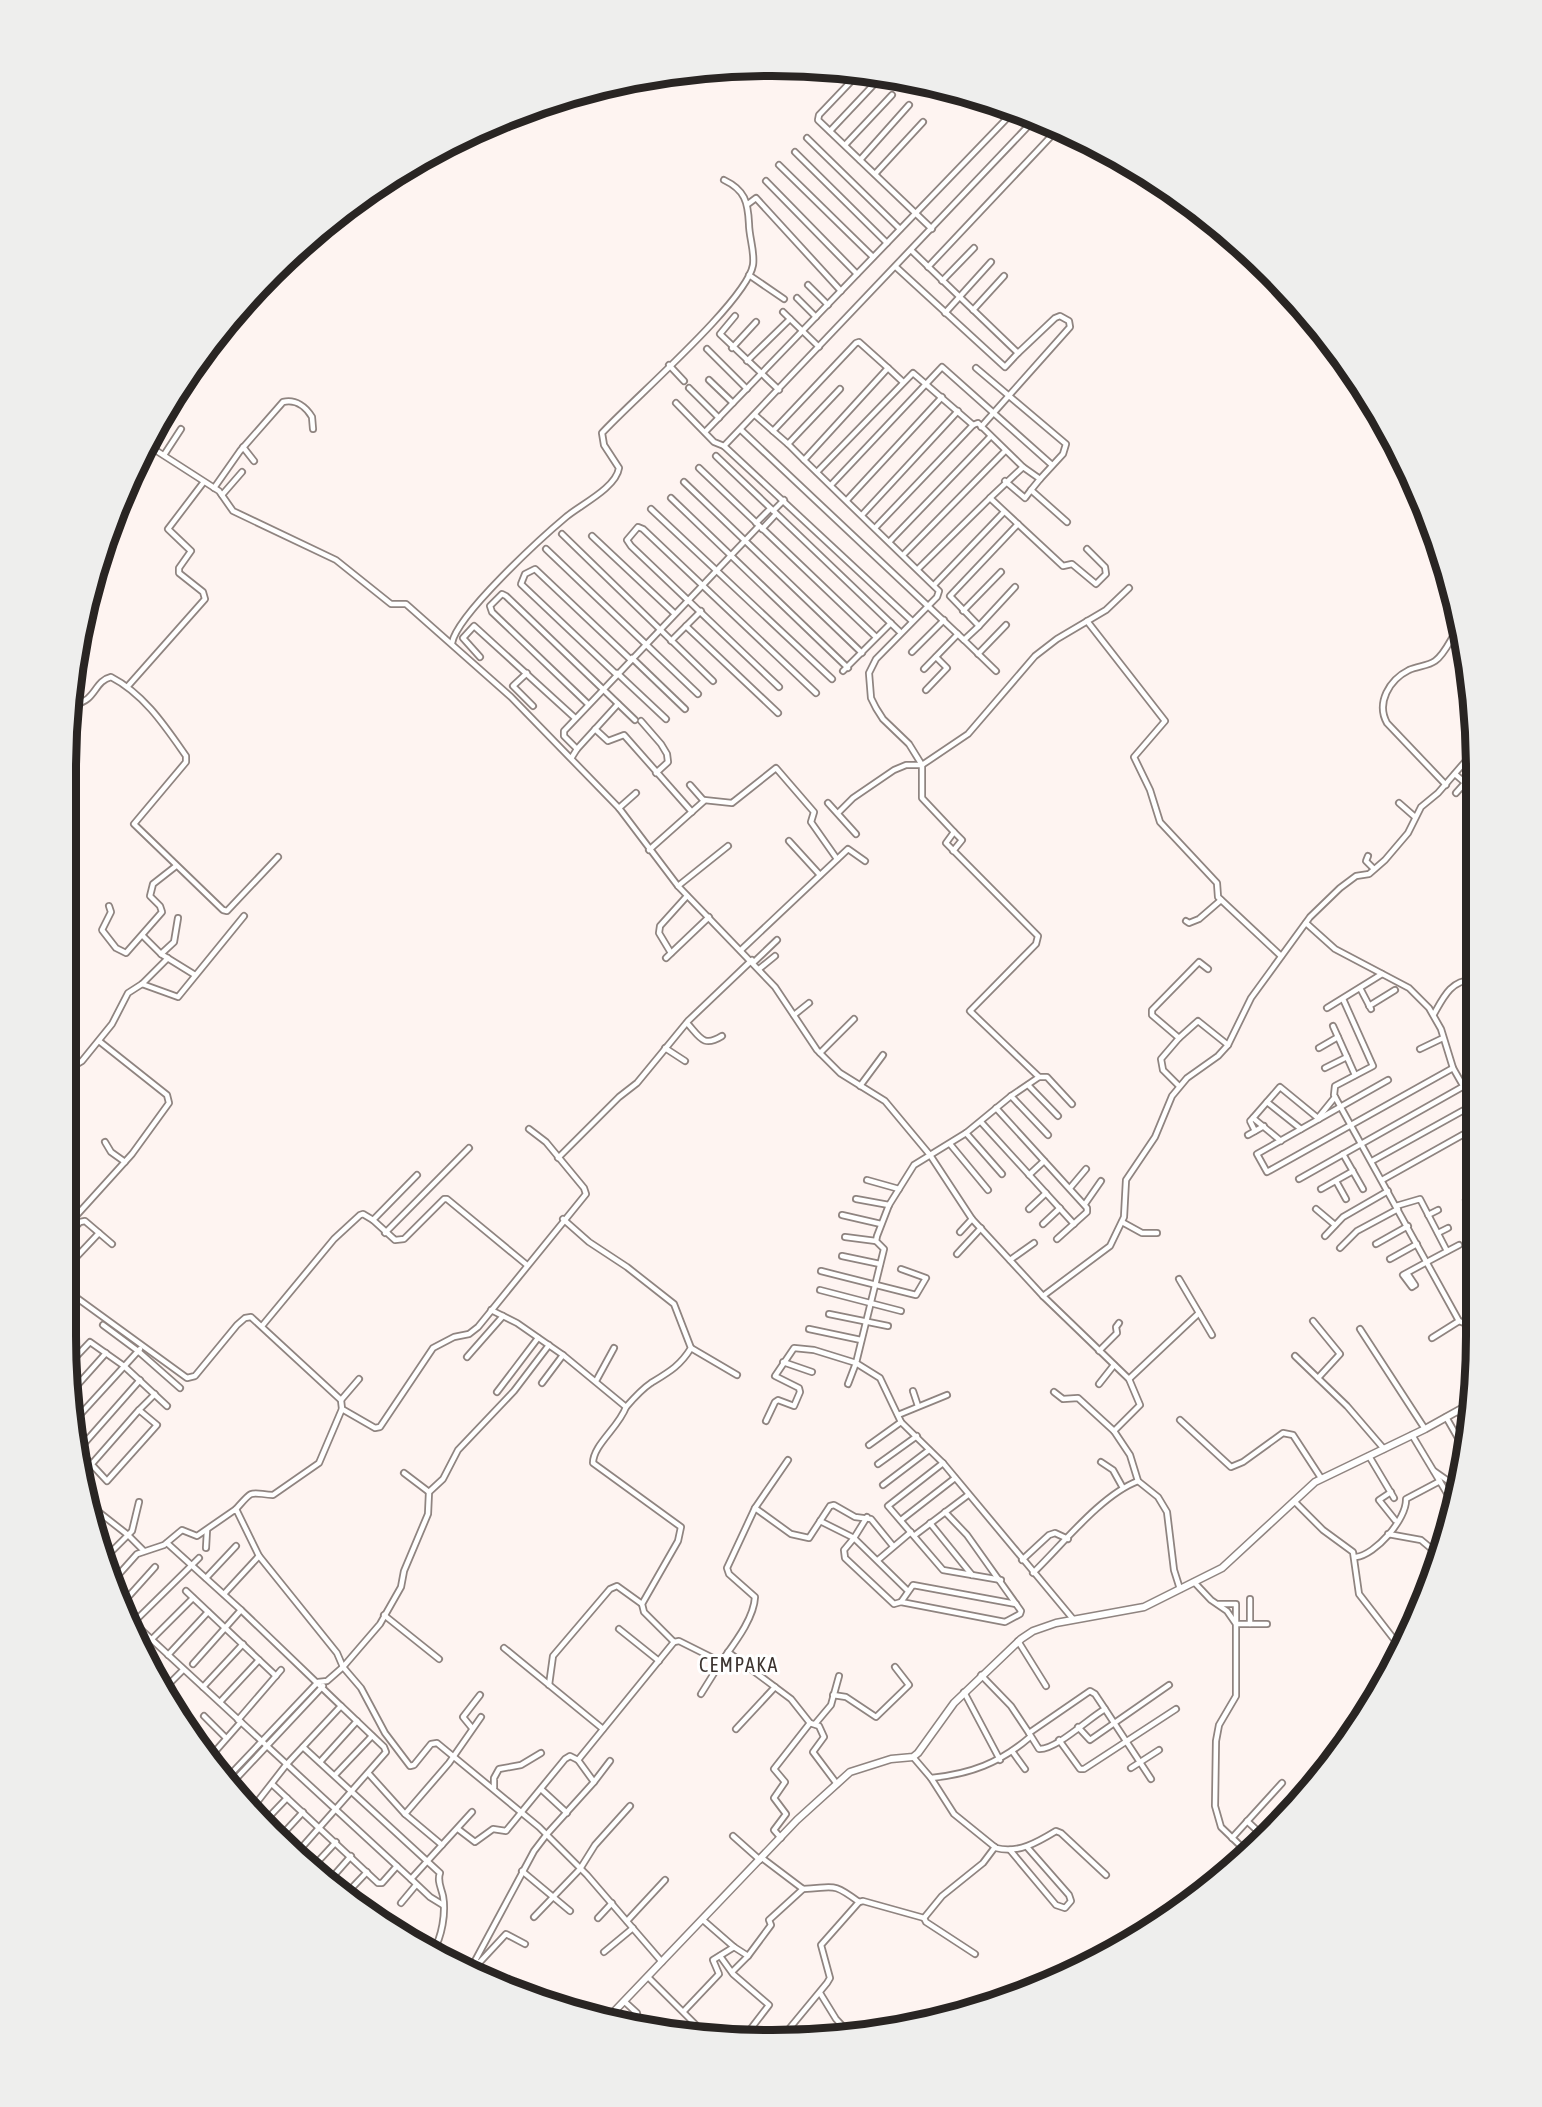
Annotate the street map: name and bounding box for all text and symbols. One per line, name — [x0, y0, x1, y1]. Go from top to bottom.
district label: CEMPAKA — [699, 1653, 779, 1676]

